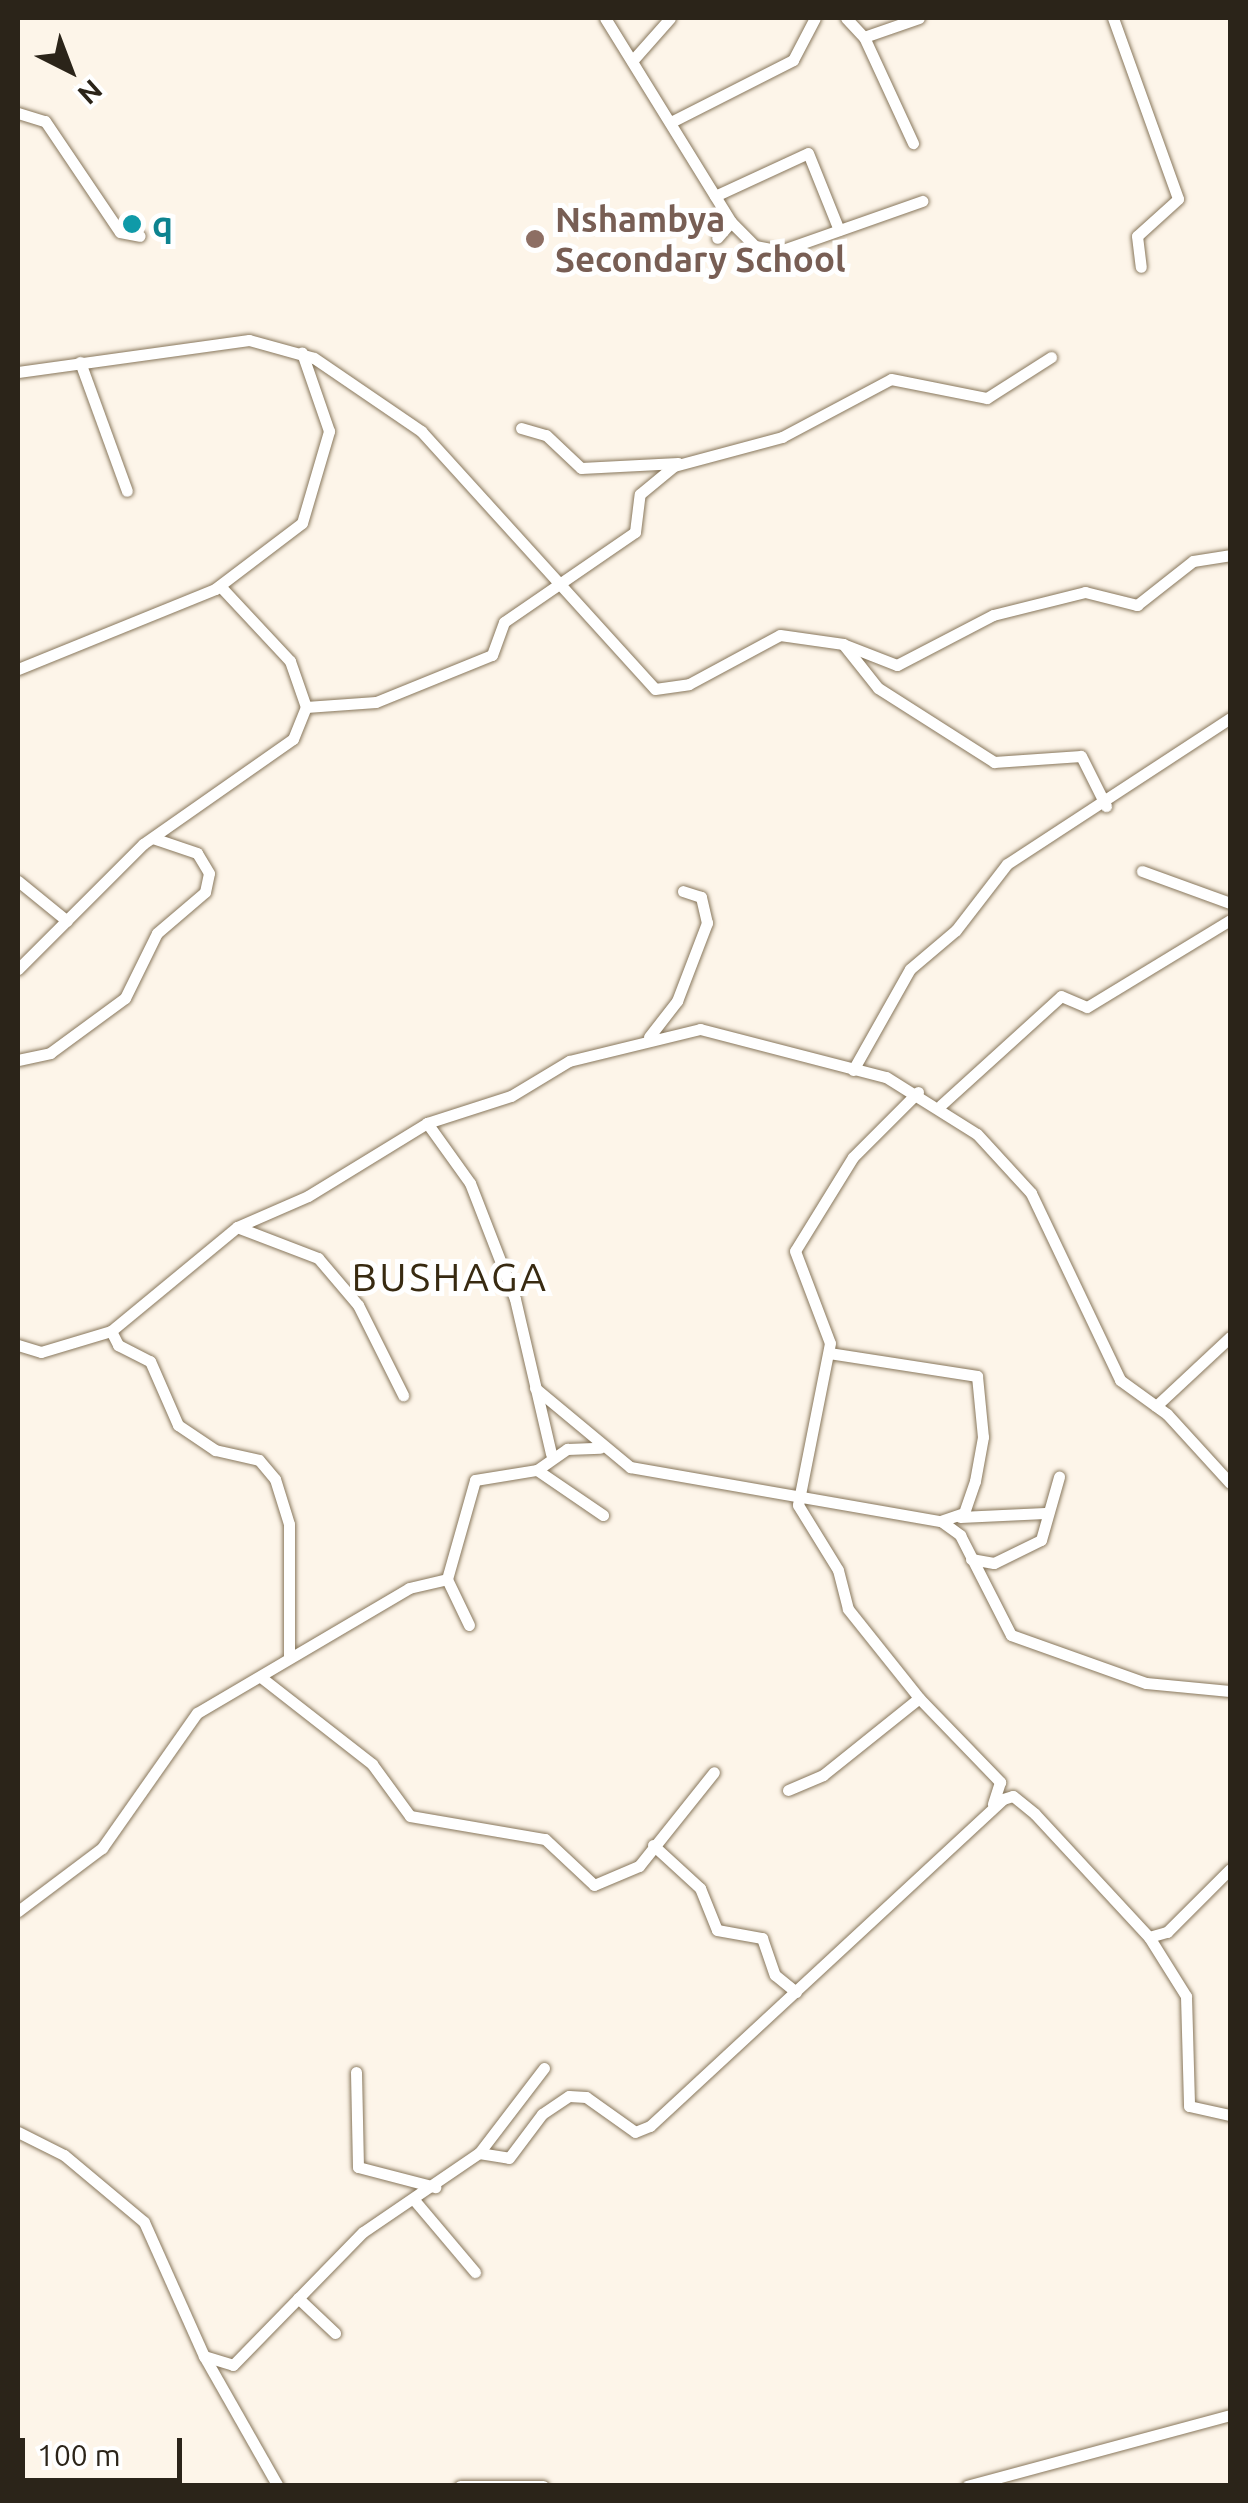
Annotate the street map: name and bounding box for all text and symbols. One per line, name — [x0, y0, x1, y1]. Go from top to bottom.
north arrow — [20, 20, 120, 120]
text: N — [72, 74, 109, 111]
place label: Nshambya Secondary School — [555, 198, 846, 280]
place label: q — [152, 203, 173, 245]
marker: q — [121, 213, 143, 235]
marker: Nshambya Secondary School — [524, 228, 546, 250]
district label: BUSHAGA — [351, 1253, 549, 1301]
scale bar — [25, 2418, 188, 2480]
text: 100 m — [37, 2438, 121, 2472]

